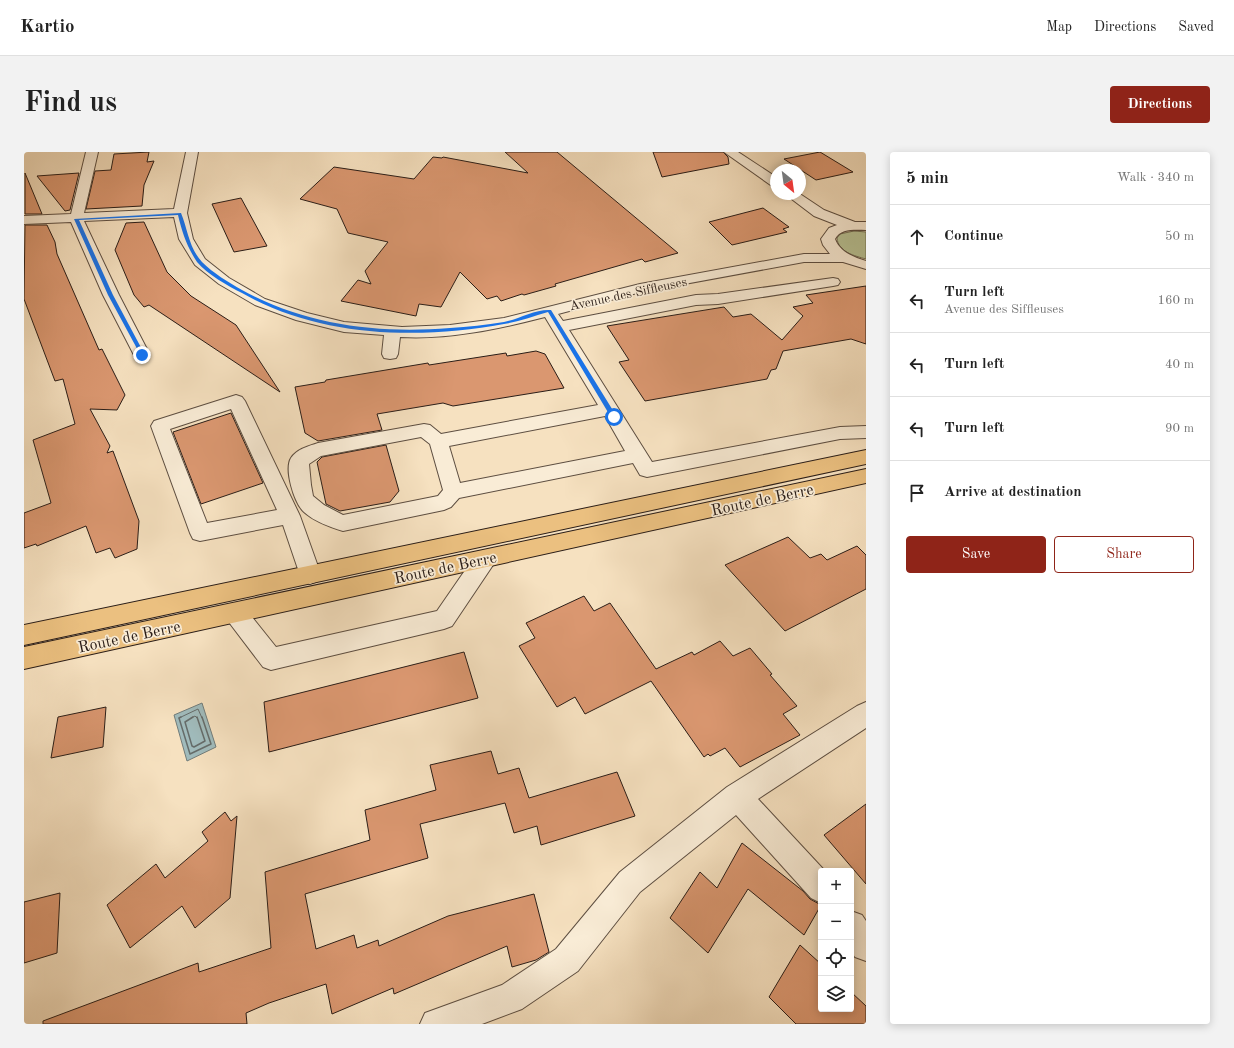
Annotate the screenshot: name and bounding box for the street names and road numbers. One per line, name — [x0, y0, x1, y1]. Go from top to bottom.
street label: Avenue des Siffleuses — [568, 276, 689, 313]
street label: Route de Berre — [710, 482, 815, 520]
street label: Route de Berre — [393, 550, 498, 588]
street label: Route de Berre — [77, 619, 182, 657]

